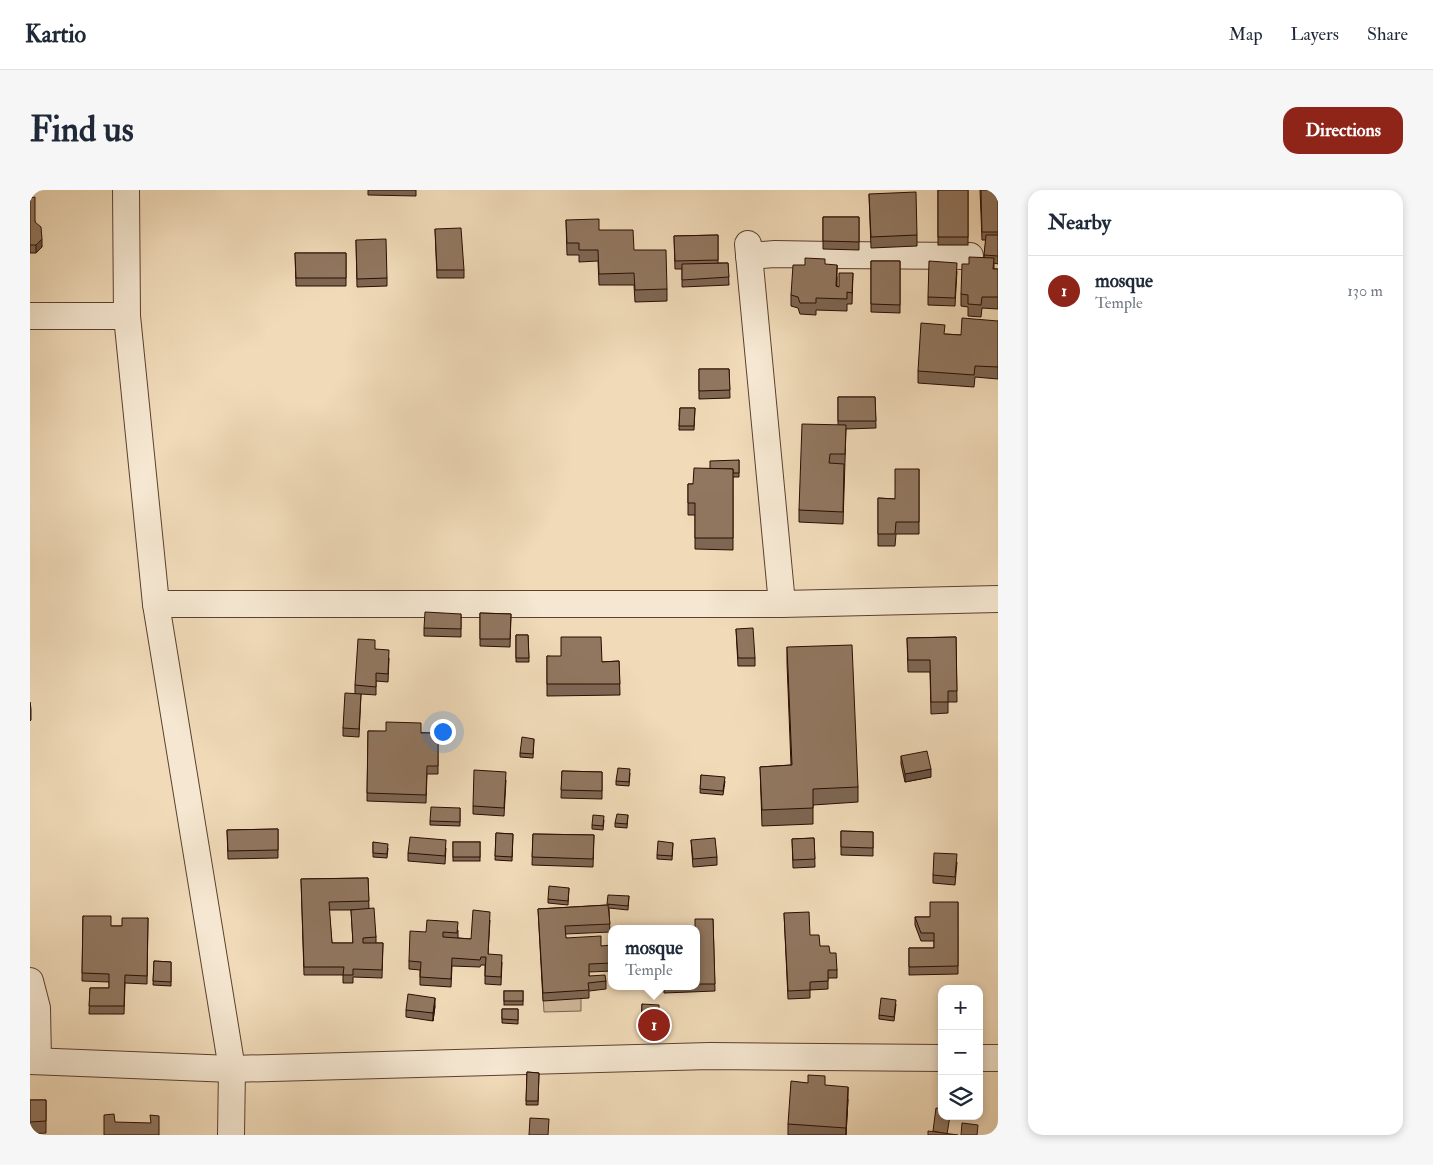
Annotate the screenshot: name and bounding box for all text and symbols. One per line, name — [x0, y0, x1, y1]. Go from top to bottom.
text: Kartio — [25, 19, 86, 50]
text: Map — [1229, 23, 1263, 46]
text: Layers — [1291, 23, 1339, 46]
text: Share — [1367, 23, 1408, 46]
button: Directions — [1283, 107, 1403, 154]
text: Find us — [30, 108, 134, 152]
text: Nearby — [1048, 209, 1111, 236]
text: mosque — [1095, 269, 1153, 293]
text: 1 — [1061, 281, 1067, 301]
text: 130 m — [1347, 281, 1383, 301]
text: Temple — [1095, 293, 1143, 313]
your location — [430, 719, 456, 745]
popup — [608, 925, 700, 990]
text: mosque — [625, 936, 683, 960]
text: Temple — [625, 960, 673, 980]
map controls — [938, 985, 983, 1120]
button: + — [938, 985, 983, 1030]
pin: 1 — [638, 1006, 670, 1044]
button: − — [938, 1030, 983, 1075]
button: layers — [938, 1075, 983, 1120]

